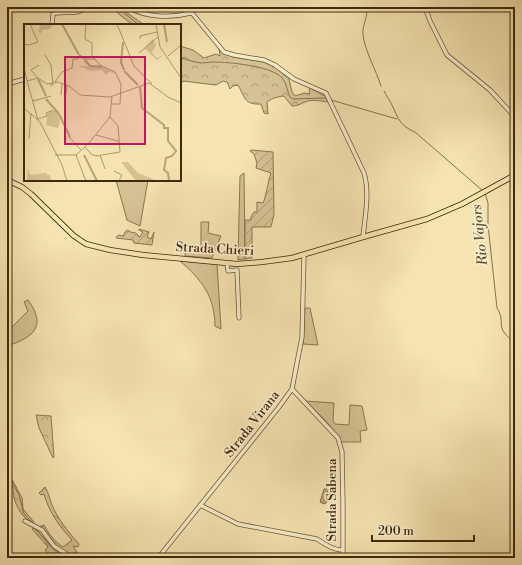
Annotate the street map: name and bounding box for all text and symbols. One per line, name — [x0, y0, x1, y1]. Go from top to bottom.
inset map — [24, 24, 181, 181]
water label: Rio Vajors — [468, 204, 492, 267]
street label: Strada Chieri — [175, 239, 255, 259]
street label: Strada Virana — [221, 387, 283, 461]
street label: Strada Sabena — [324, 458, 340, 542]
scale bar — [372, 517, 474, 543]
text: 200 m — [378, 524, 414, 539]

